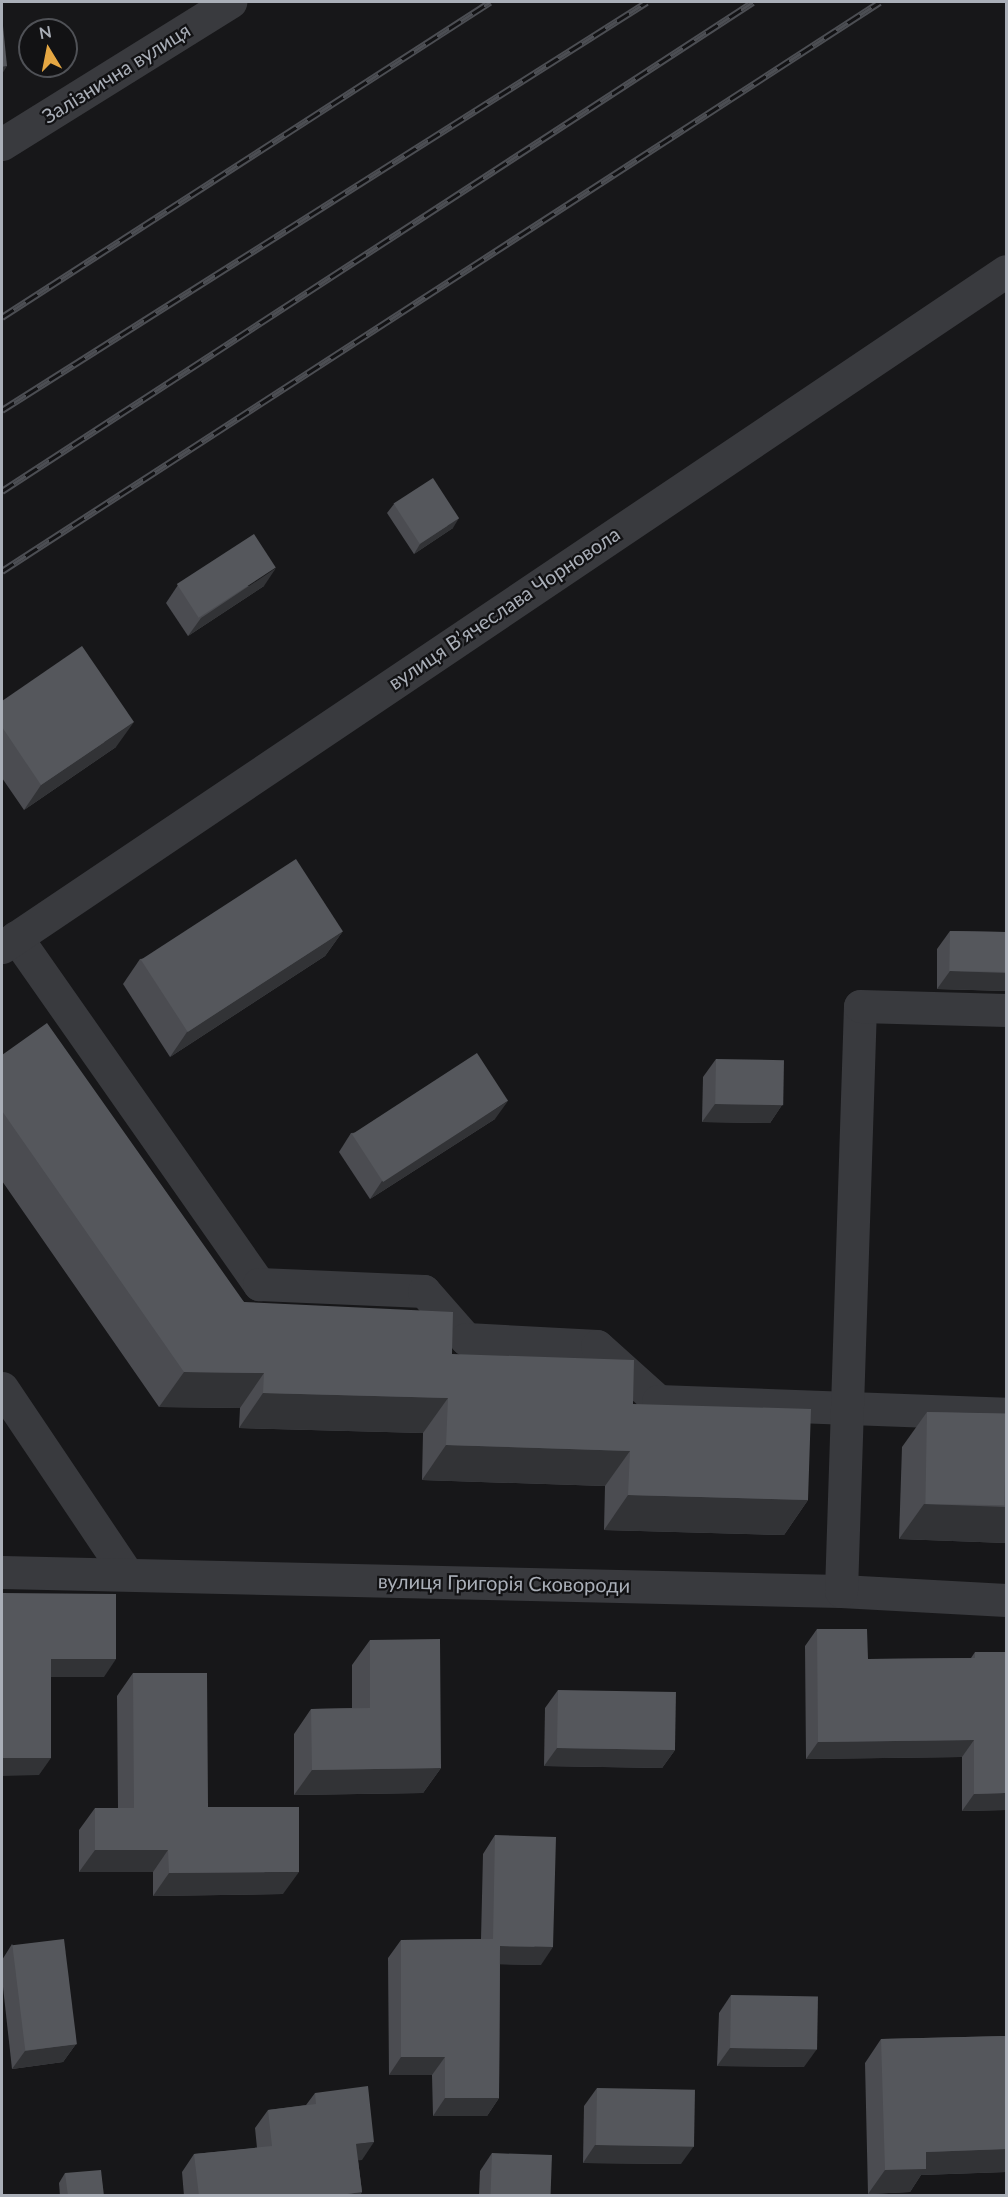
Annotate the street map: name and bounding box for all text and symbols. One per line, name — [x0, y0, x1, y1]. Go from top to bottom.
north arrow — [18, 18, 78, 78]
street label: Залізнична вулиця — [37, 18, 195, 128]
text: N — [37, 21, 53, 42]
street label: вулиця Вʼячеслава Чорновола — [384, 521, 624, 695]
street label: вулиця Григорія Сковороди — [378, 1569, 630, 1597]

